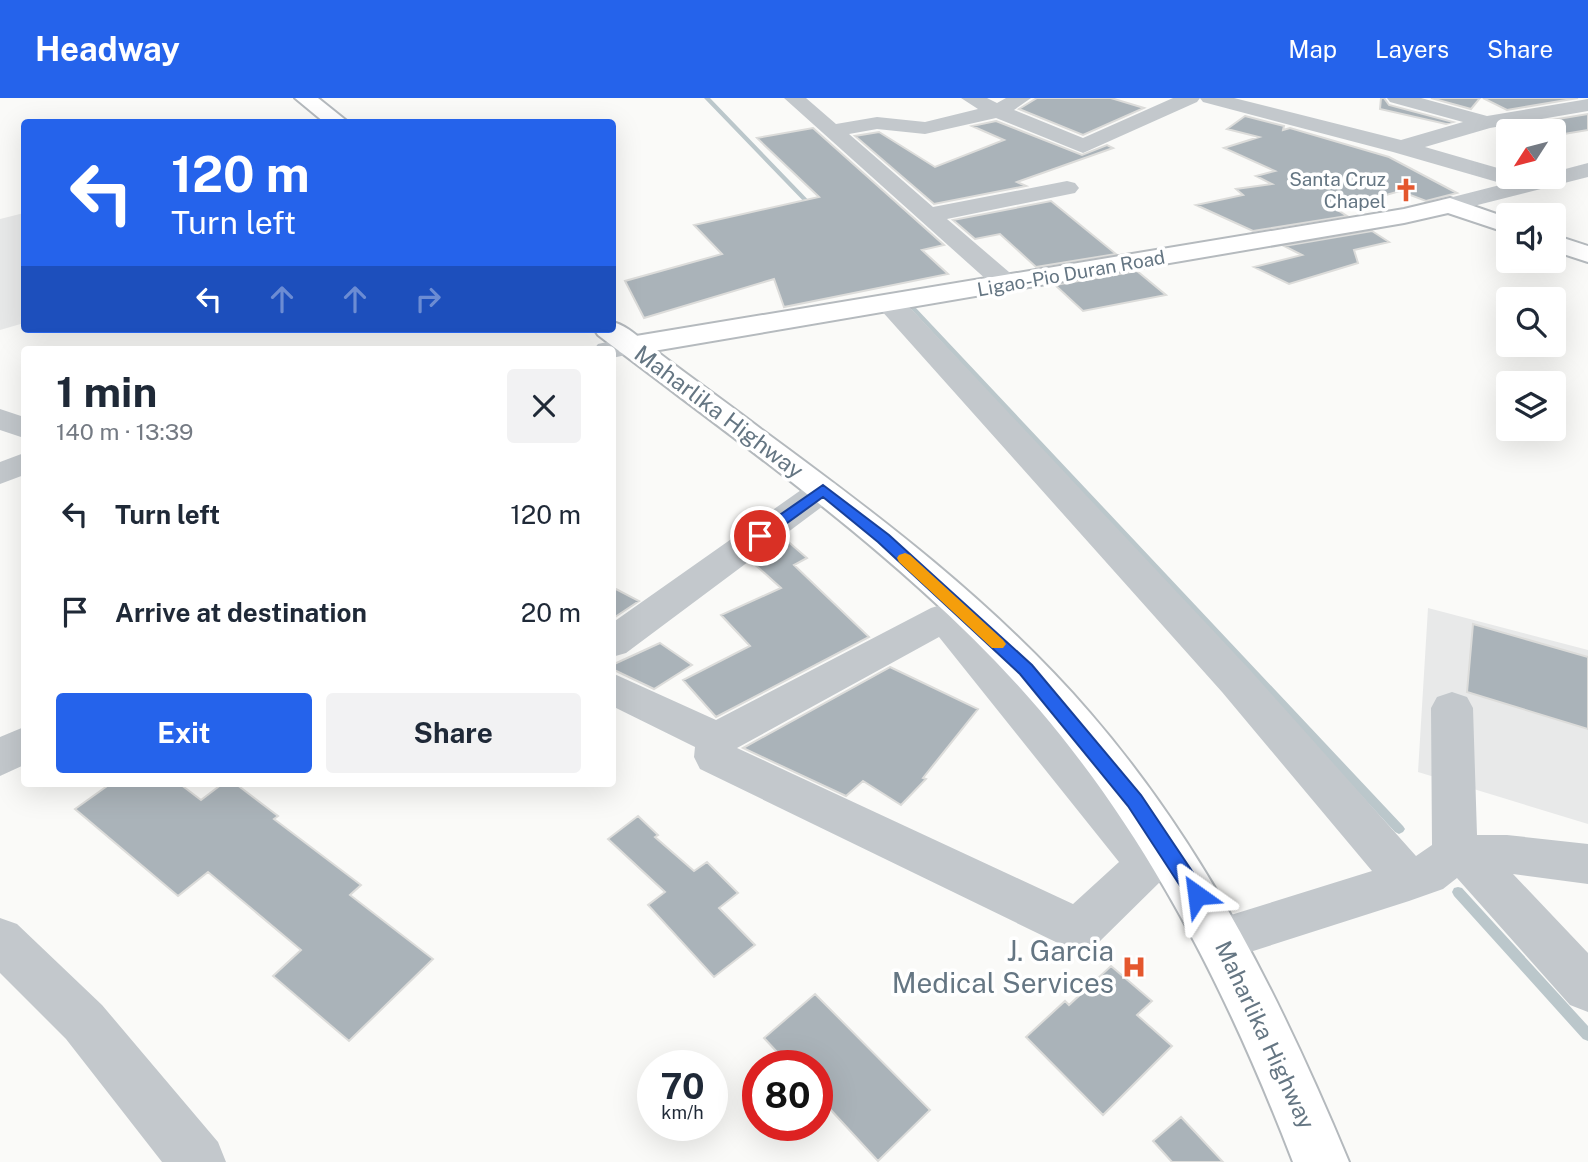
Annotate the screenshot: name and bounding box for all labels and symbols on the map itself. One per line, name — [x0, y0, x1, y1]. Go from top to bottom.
north arrow — [1496, 119, 1566, 189]
place label: Santa Cruz Chapel — [1289, 168, 1386, 212]
church icon: Santa Cruz Chapel — [1392, 176, 1420, 204]
street label: Ligao-Pio Duran Road — [975, 246, 1167, 300]
street label: Maharlika Highway — [630, 339, 809, 484]
pin — [730, 506, 790, 566]
position arrow — [1160, 858, 1234, 932]
place label: J. Garcia Medical Services — [892, 934, 1114, 999]
street label: Maharlika Highway — [1210, 936, 1321, 1133]
hospital icon: J. Garcia Medical Services — [1120, 953, 1148, 981]
speed limit sign: 80 — [742, 1050, 833, 1141]

